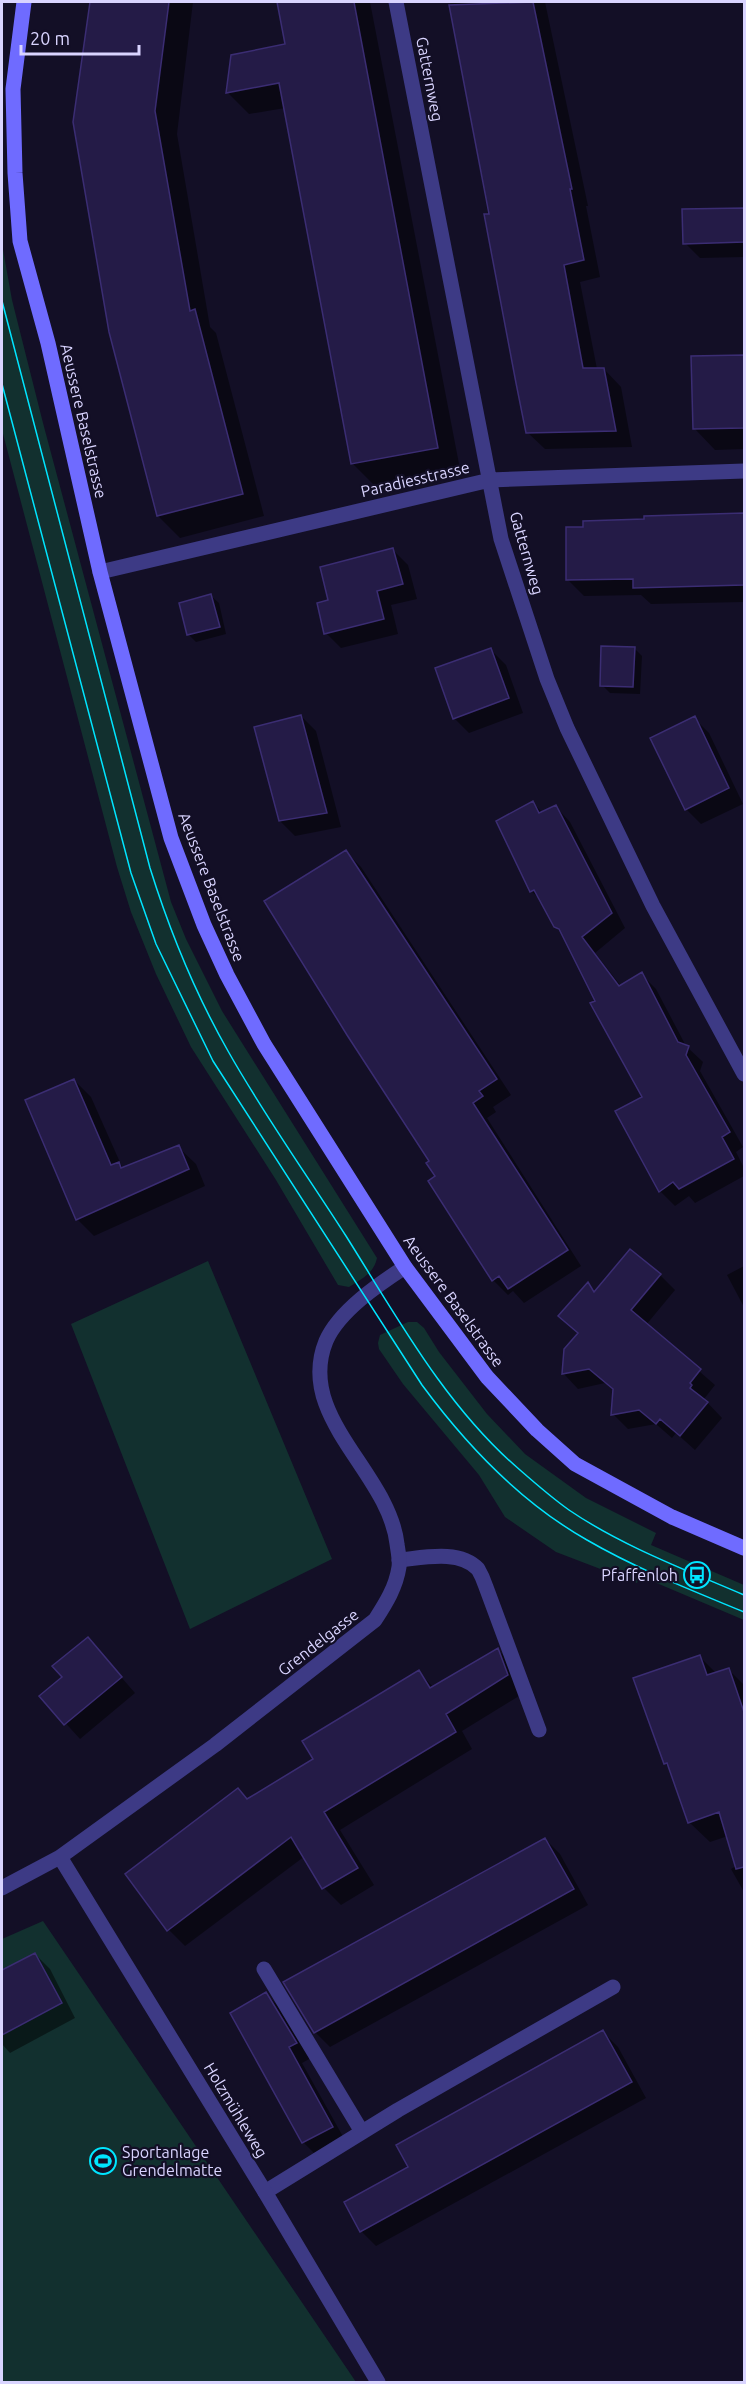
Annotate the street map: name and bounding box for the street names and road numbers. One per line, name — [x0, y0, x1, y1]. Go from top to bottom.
street label: Gatternweg — [413, 35, 447, 123]
street label: Aeussere Baselstrasse — [57, 342, 111, 500]
street label: Paradiesstrasse — [359, 458, 471, 500]
street label: Gatternweg — [507, 509, 547, 597]
street label: Aeussere Baselstrasse — [175, 810, 249, 964]
street label: Aeussere Baselstrasse — [400, 1232, 508, 1370]
street label: Grendelgasse — [274, 1605, 362, 1679]
street label: Holzmühleweg — [201, 2059, 271, 2161]

